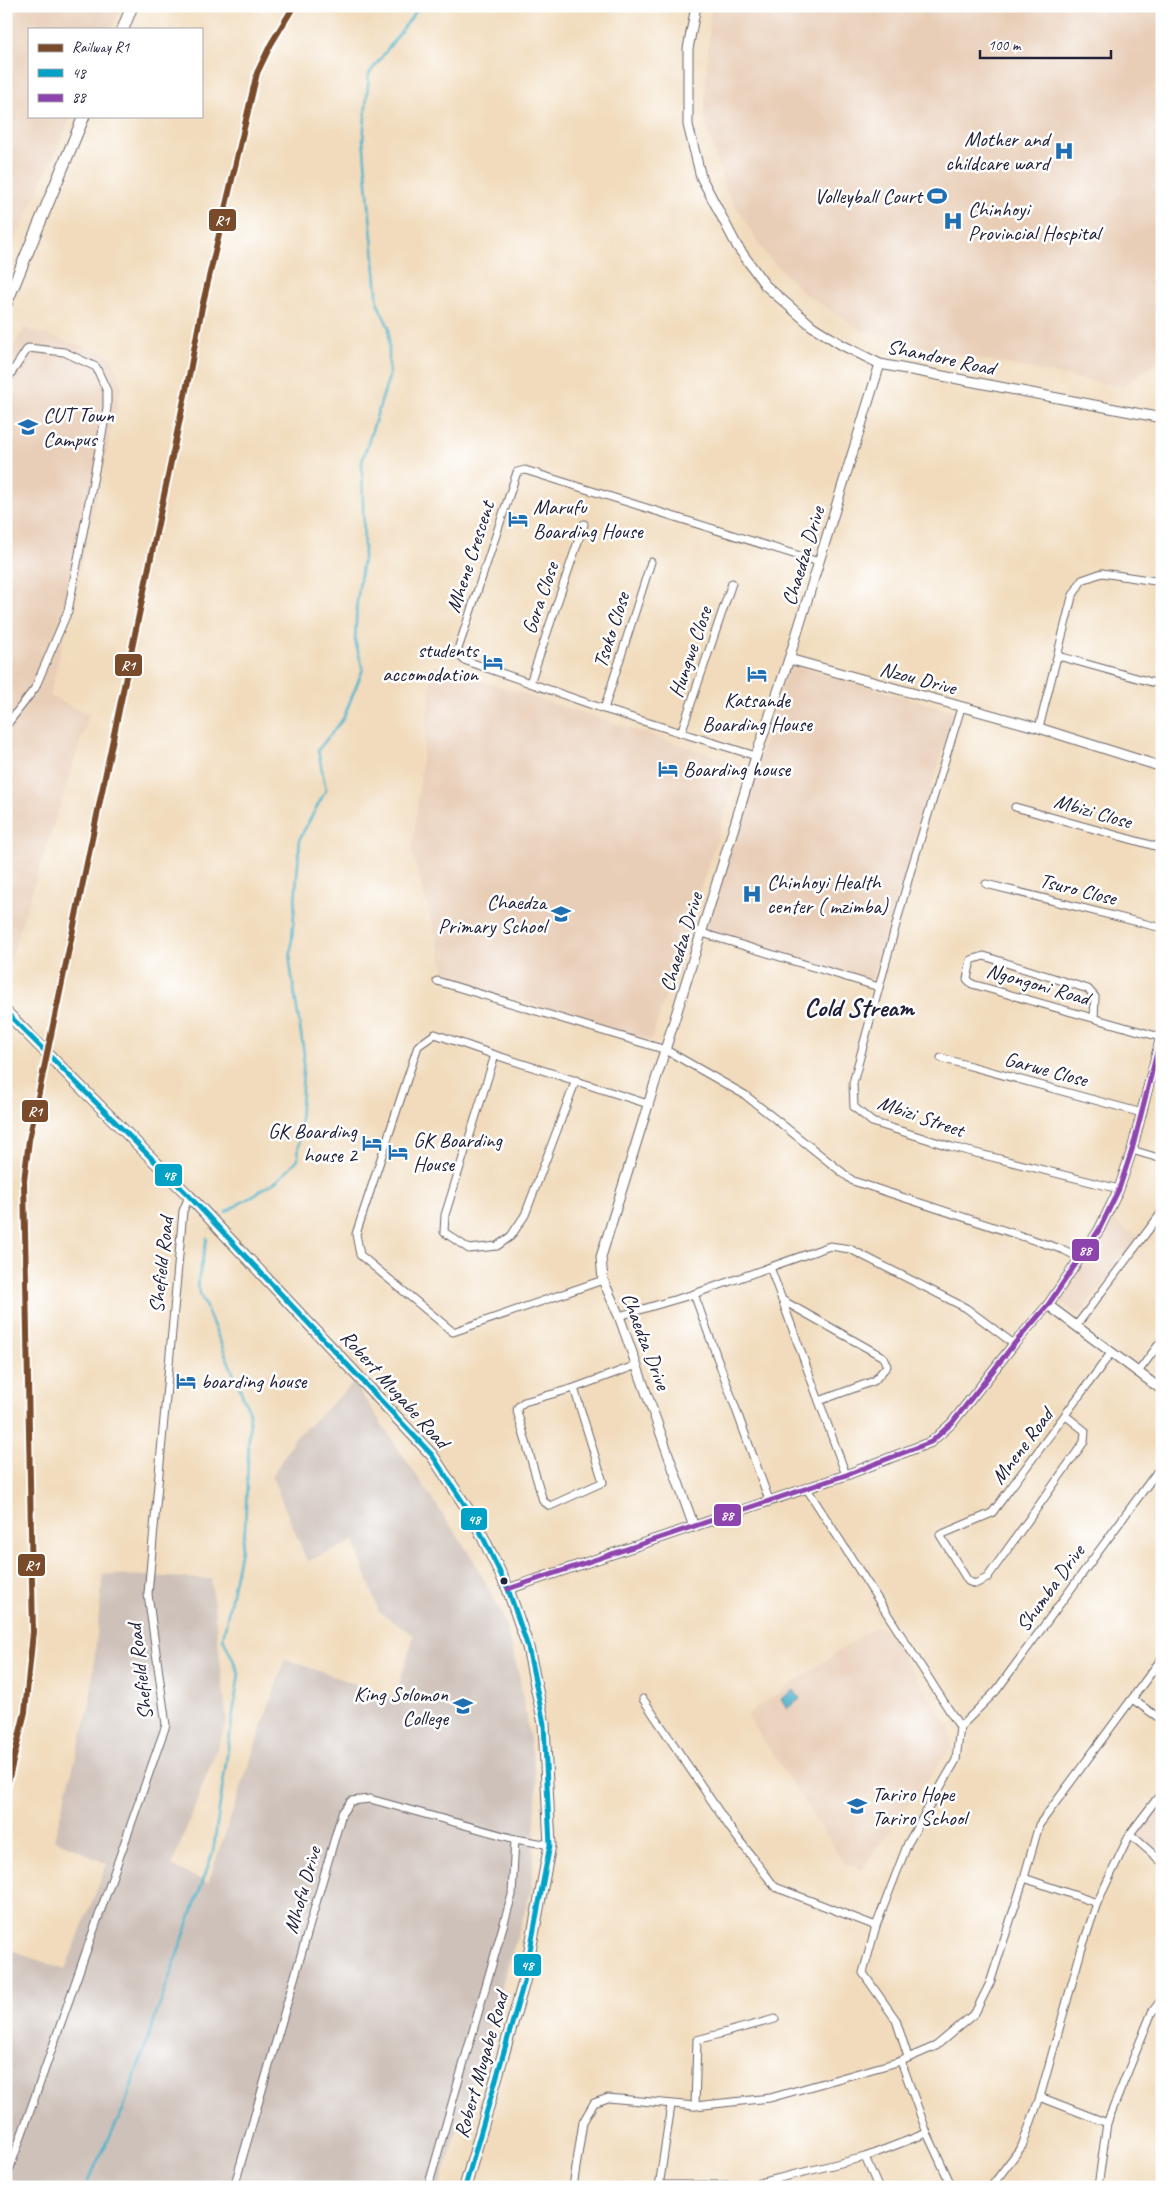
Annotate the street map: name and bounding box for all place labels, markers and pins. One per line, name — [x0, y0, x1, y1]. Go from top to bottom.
place label: Mother and childcare ward — [945, 126, 1053, 176]
hospital icon: Mother and childcare ward — [1053, 140, 1075, 162]
place label: Volleyball Court — [814, 183, 924, 209]
sports icon: Volleyball Court — [926, 185, 948, 207]
place label: Chinhoyi Provincial Hospital — [968, 196, 1104, 246]
hospital icon: Chinhoyi Provincial Hospital — [942, 210, 964, 232]
place label: CUT Town Campus — [43, 402, 115, 452]
school or university icon: CUT Town Campus — [17, 416, 39, 438]
place label: Marufu Boarding House — [533, 494, 644, 544]
hotel icon: Marufu Boarding House — [507, 508, 529, 530]
place label: students accomodation — [382, 637, 480, 687]
hotel icon: students accomodation — [482, 651, 504, 673]
hotel icon: Katsande Boarding House — [746, 663, 768, 685]
place label: Katsande Boarding House — [702, 687, 813, 737]
place label: Boarding house — [683, 756, 791, 782]
hotel icon: Boarding house — [657, 758, 679, 780]
place label: Chinhoyi Health center ( mzimba) — [767, 869, 889, 919]
hospital icon: Chinhoyi Health center ( mzimba) — [741, 883, 763, 905]
place label: Chaedza Primary School — [438, 889, 549, 939]
school or university icon: Chaedza Primary School — [550, 903, 572, 925]
place label: GK Boarding house 2 — [268, 1118, 359, 1168]
place label: GK Boarding House — [413, 1127, 503, 1177]
hotel icon: GK Boarding house 2 — [361, 1132, 383, 1154]
hotel icon: GK Boarding House — [387, 1141, 409, 1163]
place label: boarding house — [201, 1368, 308, 1394]
hotel icon: boarding house — [175, 1370, 197, 1392]
unlabelled marker — [499, 1576, 509, 1586]
place label: King Solomon College — [354, 1681, 449, 1731]
school or university icon: King Solomon College — [452, 1695, 474, 1717]
place label: Tariro Hope Tariro School — [872, 1781, 970, 1831]
school or university icon: Tariro Hope Tariro School — [846, 1795, 868, 1817]

